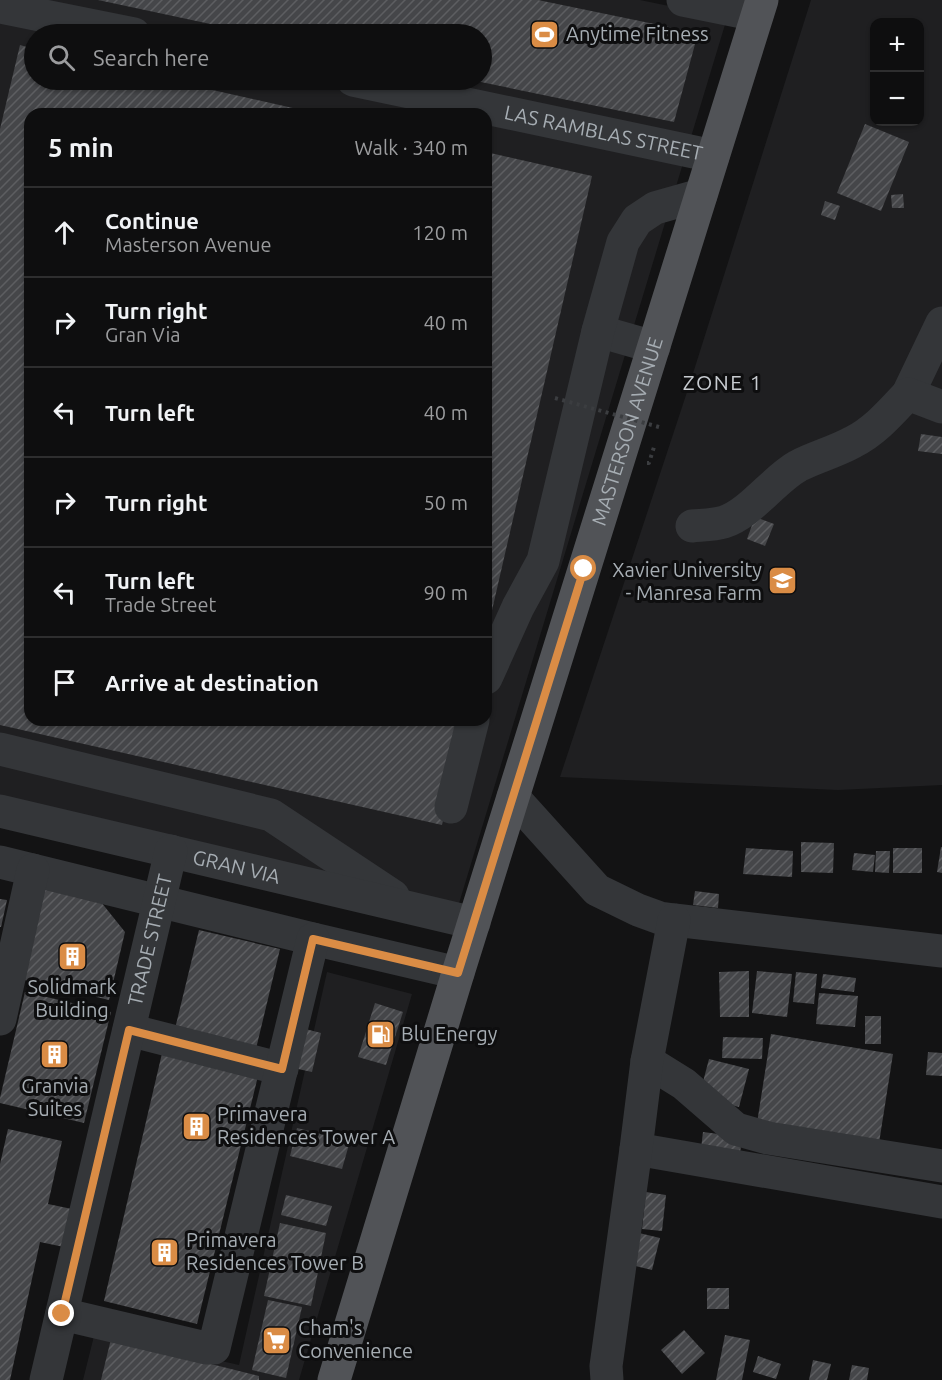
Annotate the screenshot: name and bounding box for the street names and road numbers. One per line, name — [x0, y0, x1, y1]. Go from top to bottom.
street label: LAS RAMBLAS STREET — [502, 100, 705, 165]
street label: MASTERSON AVENUE — [587, 334, 667, 528]
street label: GRAN VIA — [191, 845, 283, 888]
street label: TRADE STREET — [123, 872, 176, 1008]

